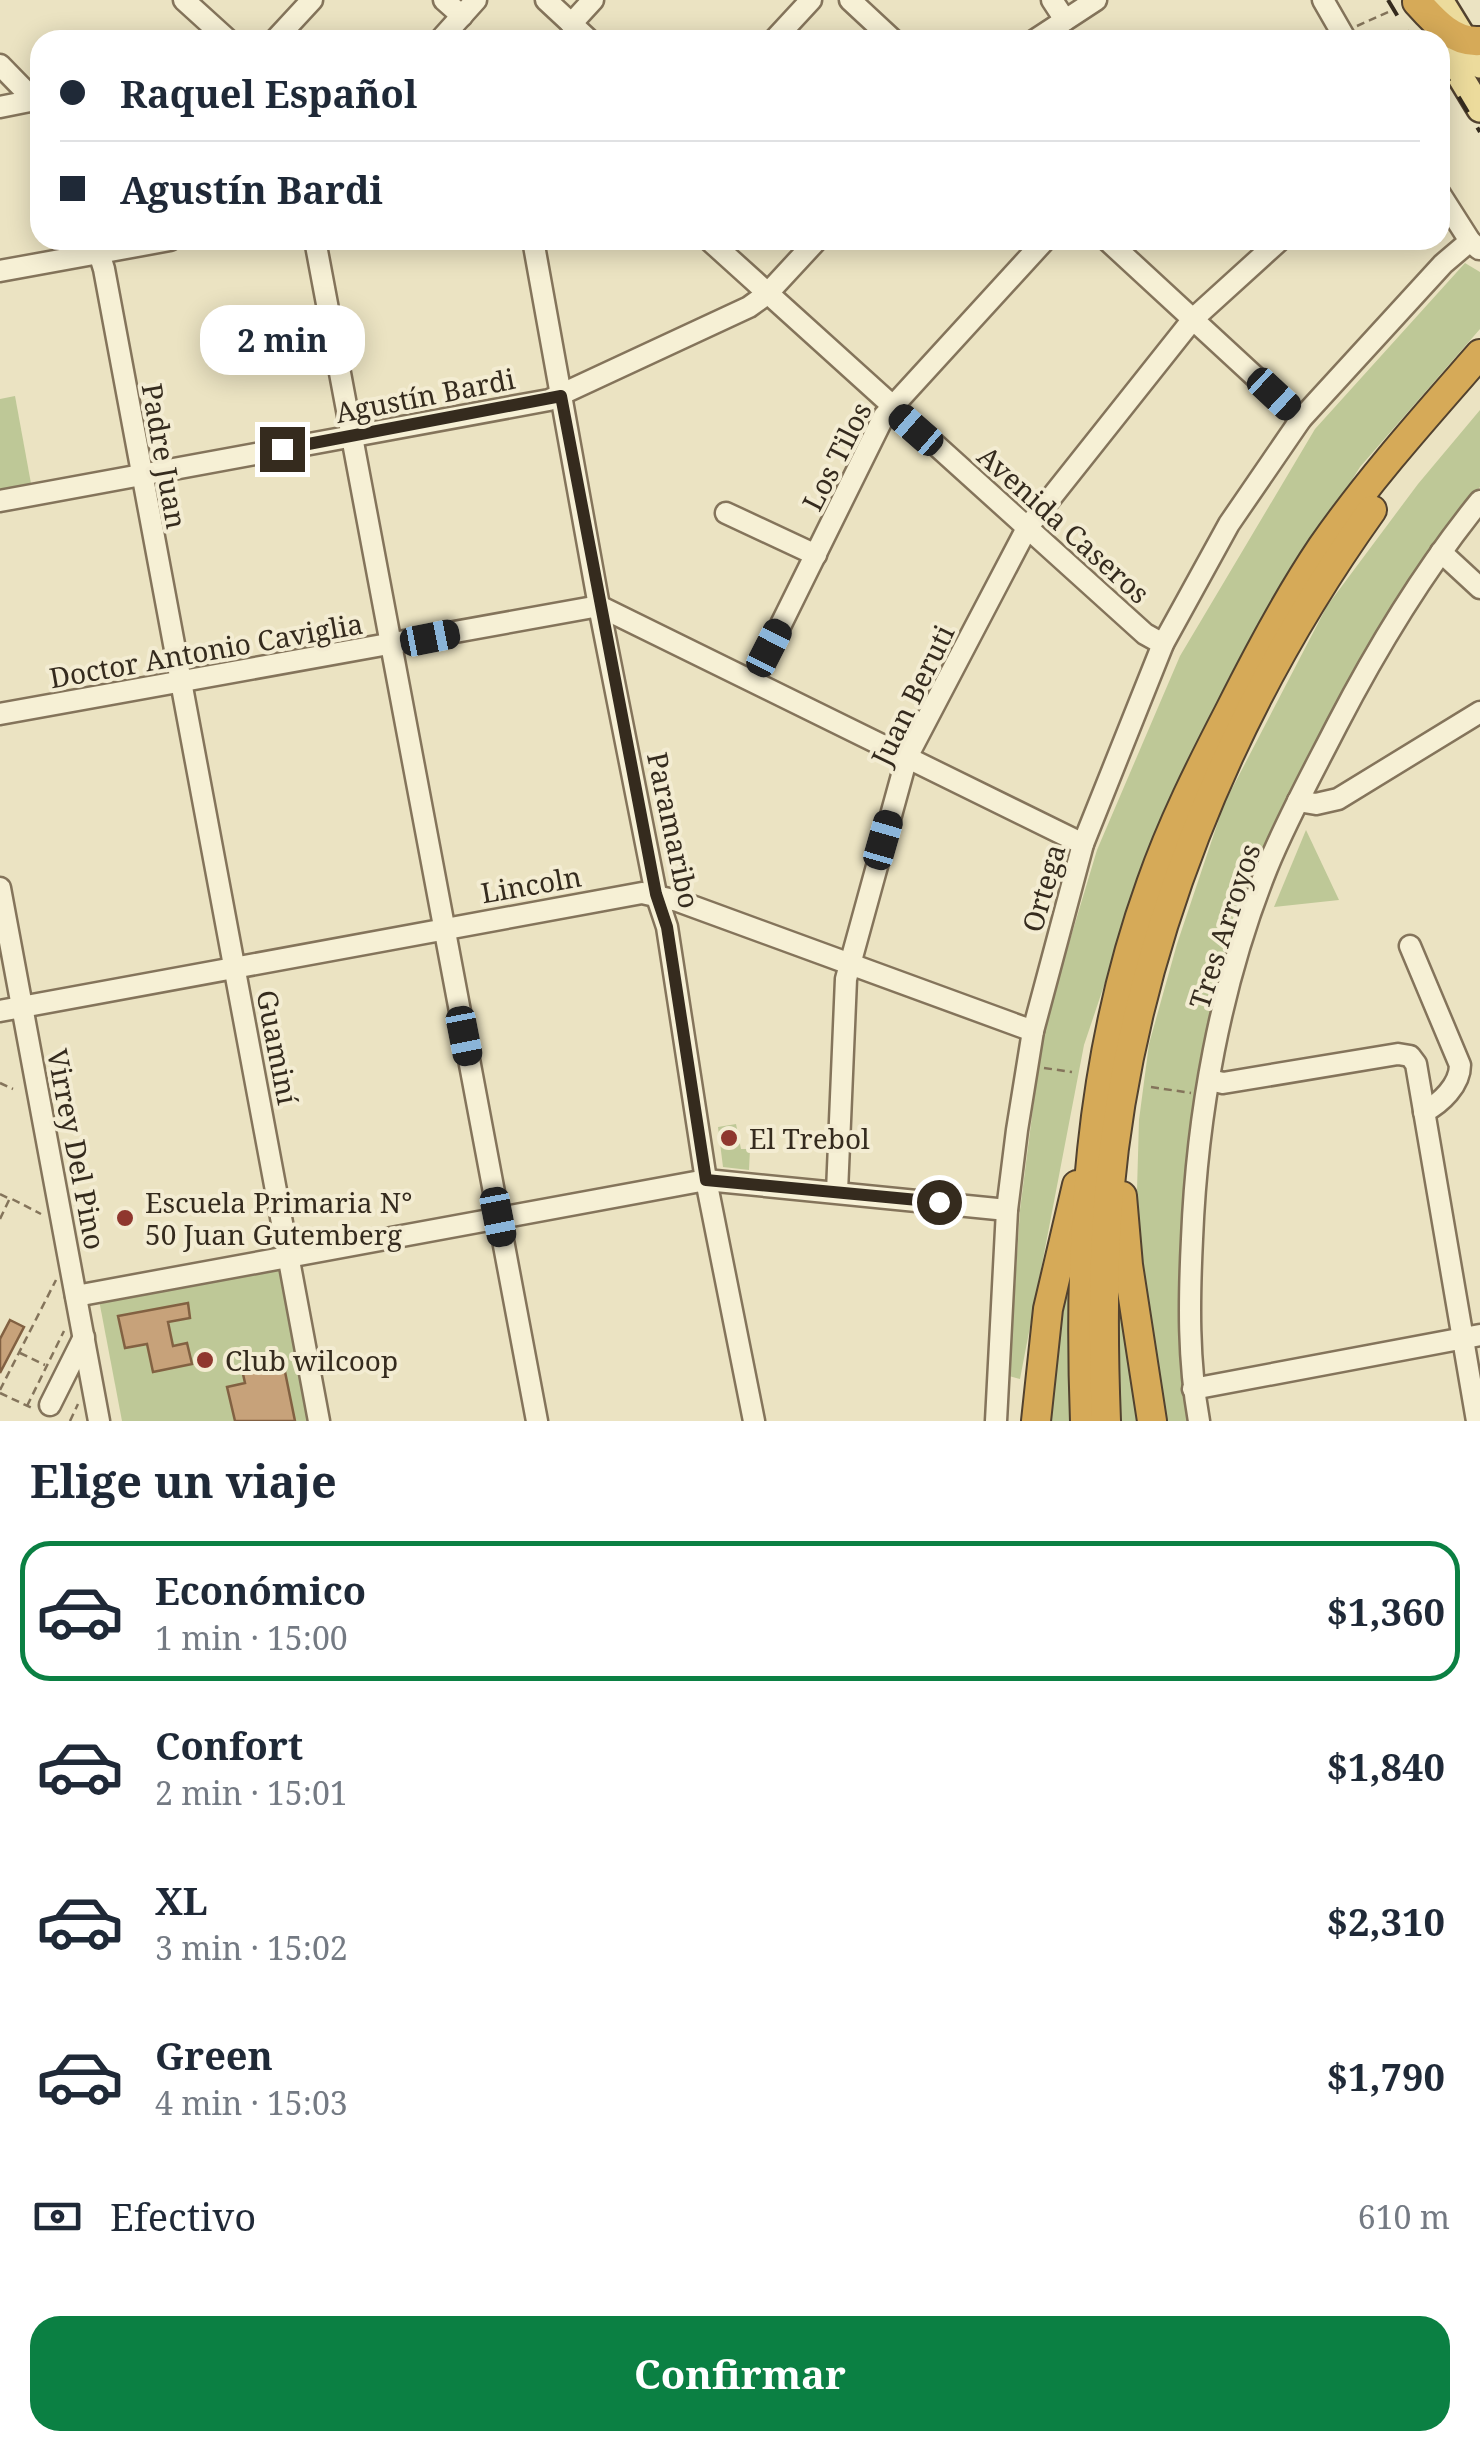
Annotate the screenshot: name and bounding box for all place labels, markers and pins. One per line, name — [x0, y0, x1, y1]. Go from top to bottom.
place label: El Trebol — [749, 1119, 870, 1157]
marker: El Trebol — [718, 1127, 740, 1149]
place label: Escuela Primaria N° 50 Juan Gutemberg — [145, 1183, 412, 1253]
marker: Escuela Primaria N° 50 Juan Gutemberg — [114, 1207, 136, 1229]
place label: Club wilcoop — [225, 1341, 398, 1379]
marker: Club wilcoop — [194, 1349, 216, 1371]

